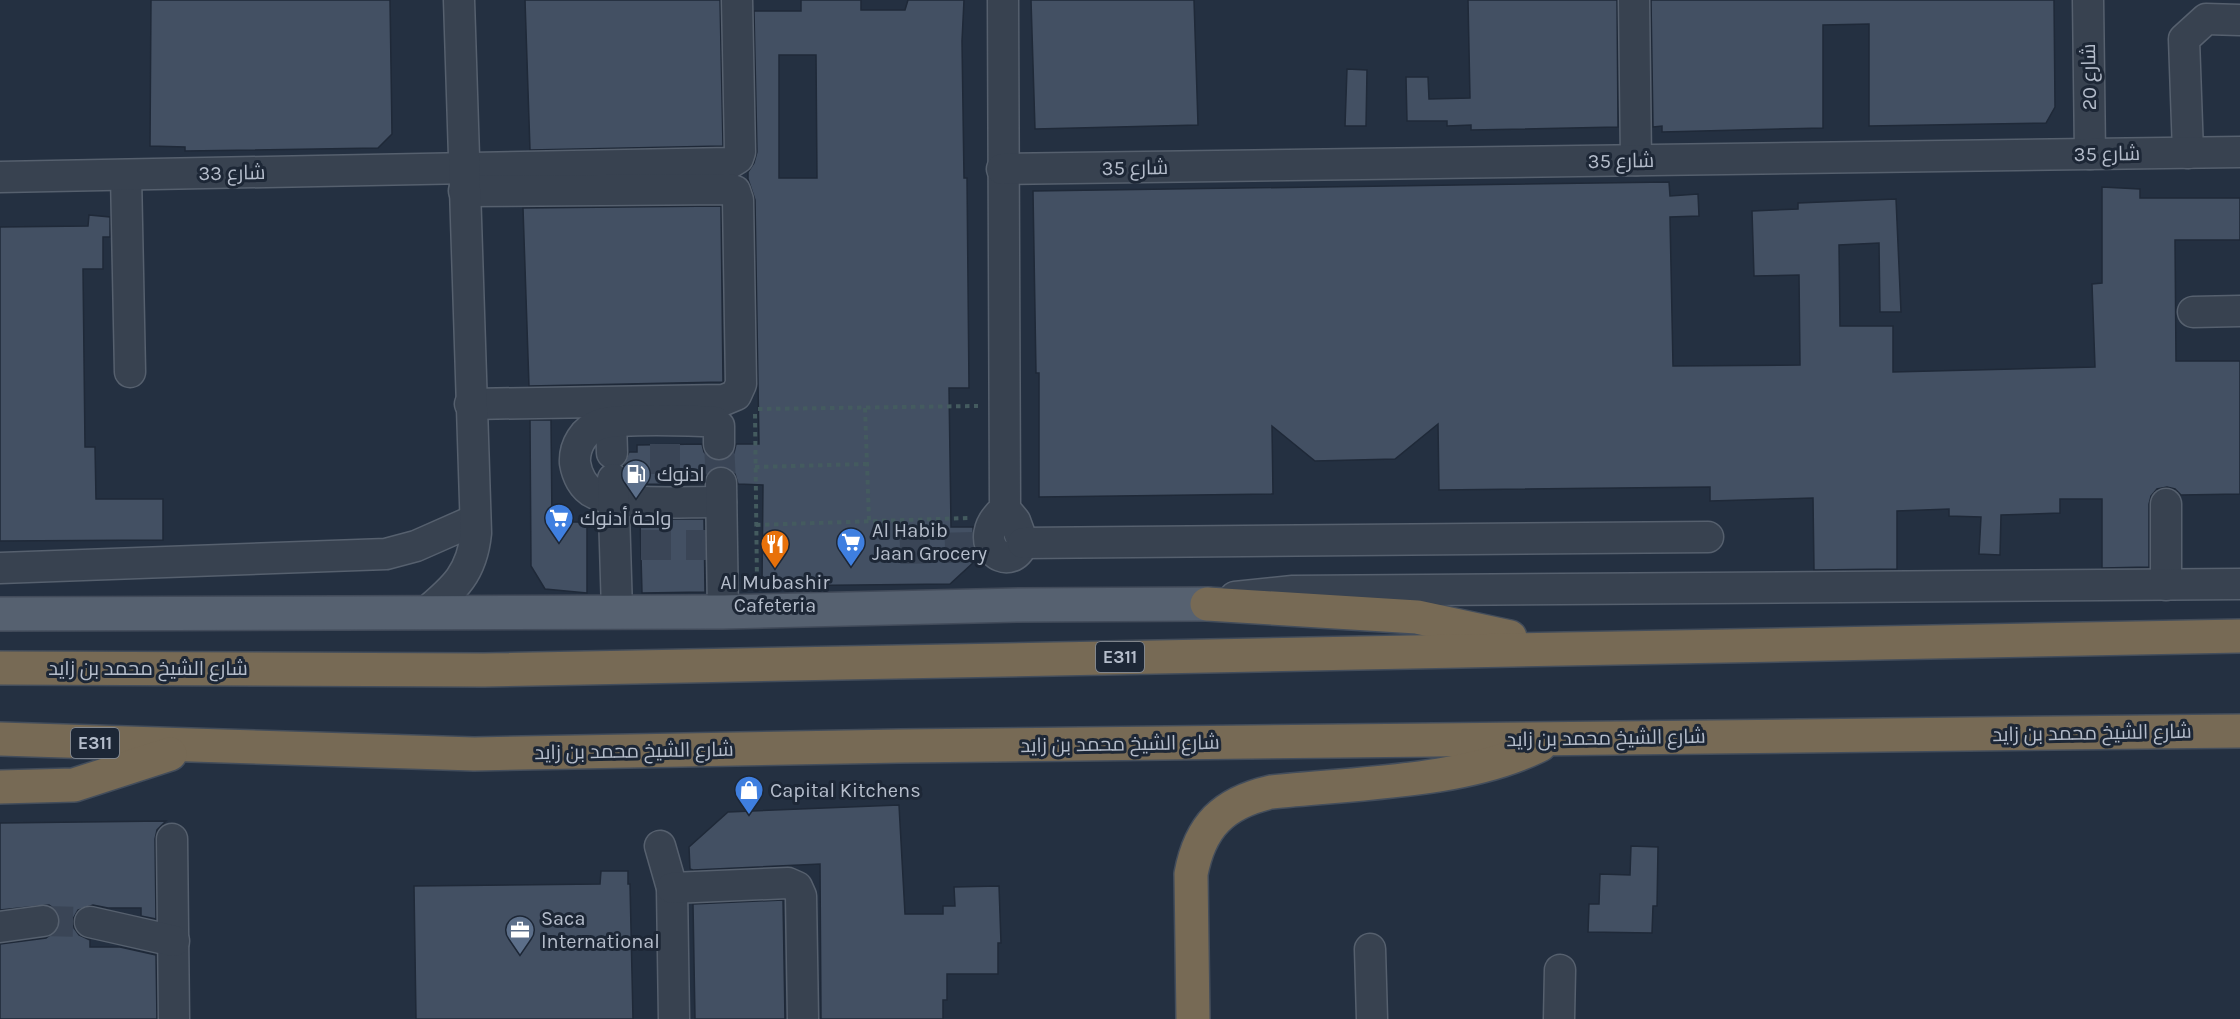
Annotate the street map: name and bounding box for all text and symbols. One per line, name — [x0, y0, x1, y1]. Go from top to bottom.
street label: شارع 20 — [2077, 43, 2103, 111]
street label: شارع 35 — [2073, 142, 2141, 168]
street label: شارع 35 — [1587, 149, 1655, 175]
street label: شارع 35 — [1101, 156, 1169, 182]
street label: شارع 33 — [198, 161, 266, 187]
fuel station icon: ادنوك — [620, 458, 652, 500]
place label: ادنوك — [657, 463, 705, 486]
supermarket icon: واحة أدنوك — [543, 502, 575, 544]
place label: واحة أدنوك — [580, 506, 671, 530]
place label: Al Habib Jaan Grocery — [872, 519, 987, 565]
supermarket icon: Al Habib Jaan Grocery — [835, 526, 867, 568]
restaurant icon: Al Mubashir Cafeteria — [759, 528, 791, 570]
place label: Al Mubashir Cafeteria — [720, 571, 831, 617]
road number: E311 — [1096, 642, 1144, 672]
street label: شارع الشيخ محمد بن زايد — [48, 657, 248, 682]
street label: شارع الشيخ محمد بن زايد — [1992, 720, 2192, 748]
street label: شارع الشيخ محمد بن زايد — [1506, 725, 1706, 753]
road number: E311 — [71, 728, 119, 758]
street label: شارع الشيخ محمد بن زايد — [1020, 731, 1220, 759]
street label: شارع الشيخ محمد بن زايد — [534, 738, 734, 766]
shop icon: Capital Kitchens — [733, 774, 765, 816]
place label: Capital Kitchens — [770, 779, 921, 802]
place label: Saca International — [541, 907, 660, 953]
office icon: Saca International — [504, 914, 536, 956]

